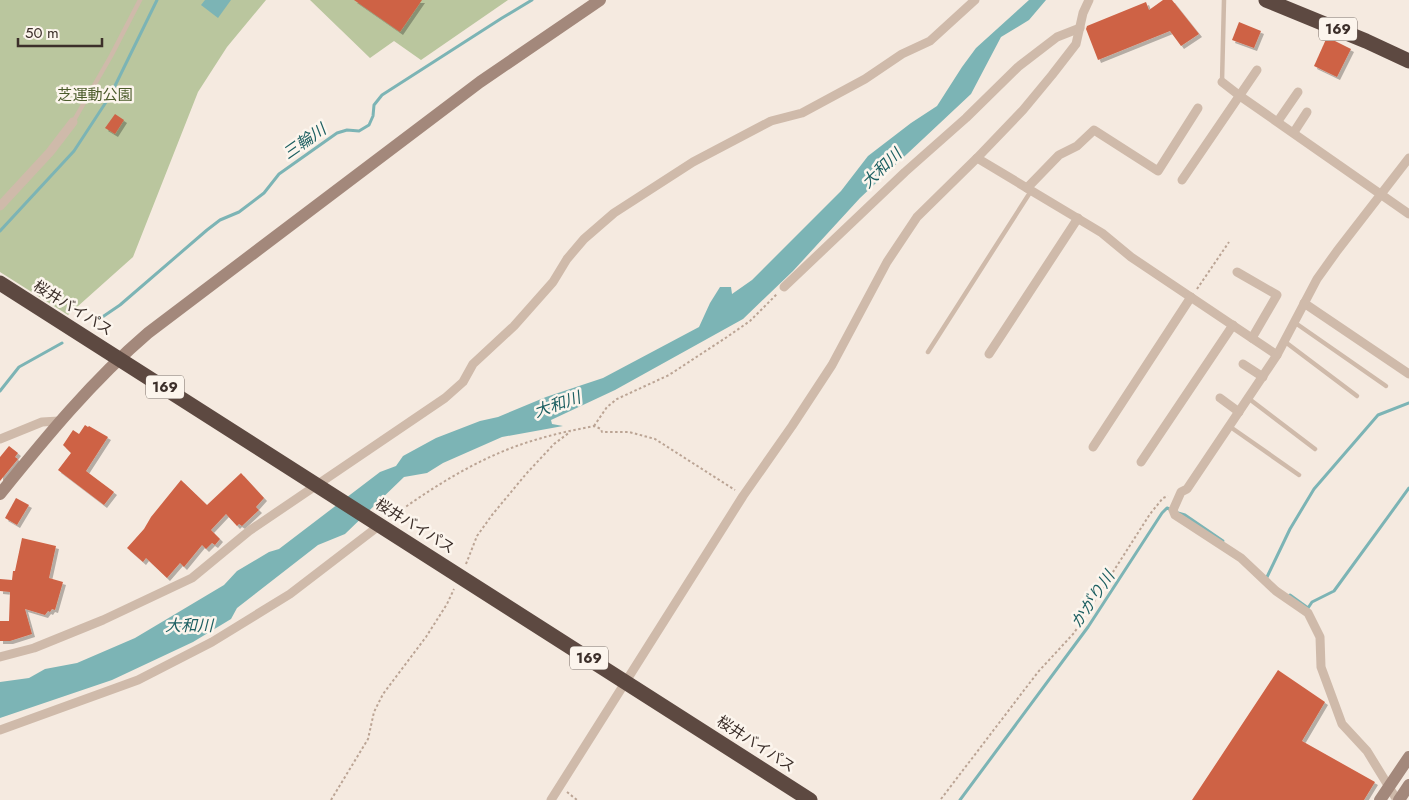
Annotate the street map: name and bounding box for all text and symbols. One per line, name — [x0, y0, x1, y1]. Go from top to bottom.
scale bar — [18, 15, 101, 47]
road number: 169 — [1319, 18, 1357, 40]
text: 50 m — [25, 22, 59, 44]
park label: 芝運動公園 — [57, 84, 133, 106]
water label: 三輪川 — [278, 117, 332, 165]
water label: 大和川 — [856, 142, 908, 193]
street label: 桜井バイパス — [29, 275, 117, 341]
road number: 169 — [146, 376, 184, 398]
water label: 大和川 — [531, 385, 585, 423]
street label: 桜井バイパス — [371, 493, 459, 559]
water label: かがり川 — [1065, 565, 1121, 632]
water label: 大和川 — [165, 614, 215, 637]
road number: 169 — [570, 646, 608, 670]
street label: 桜井バイパス — [712, 710, 800, 778]

